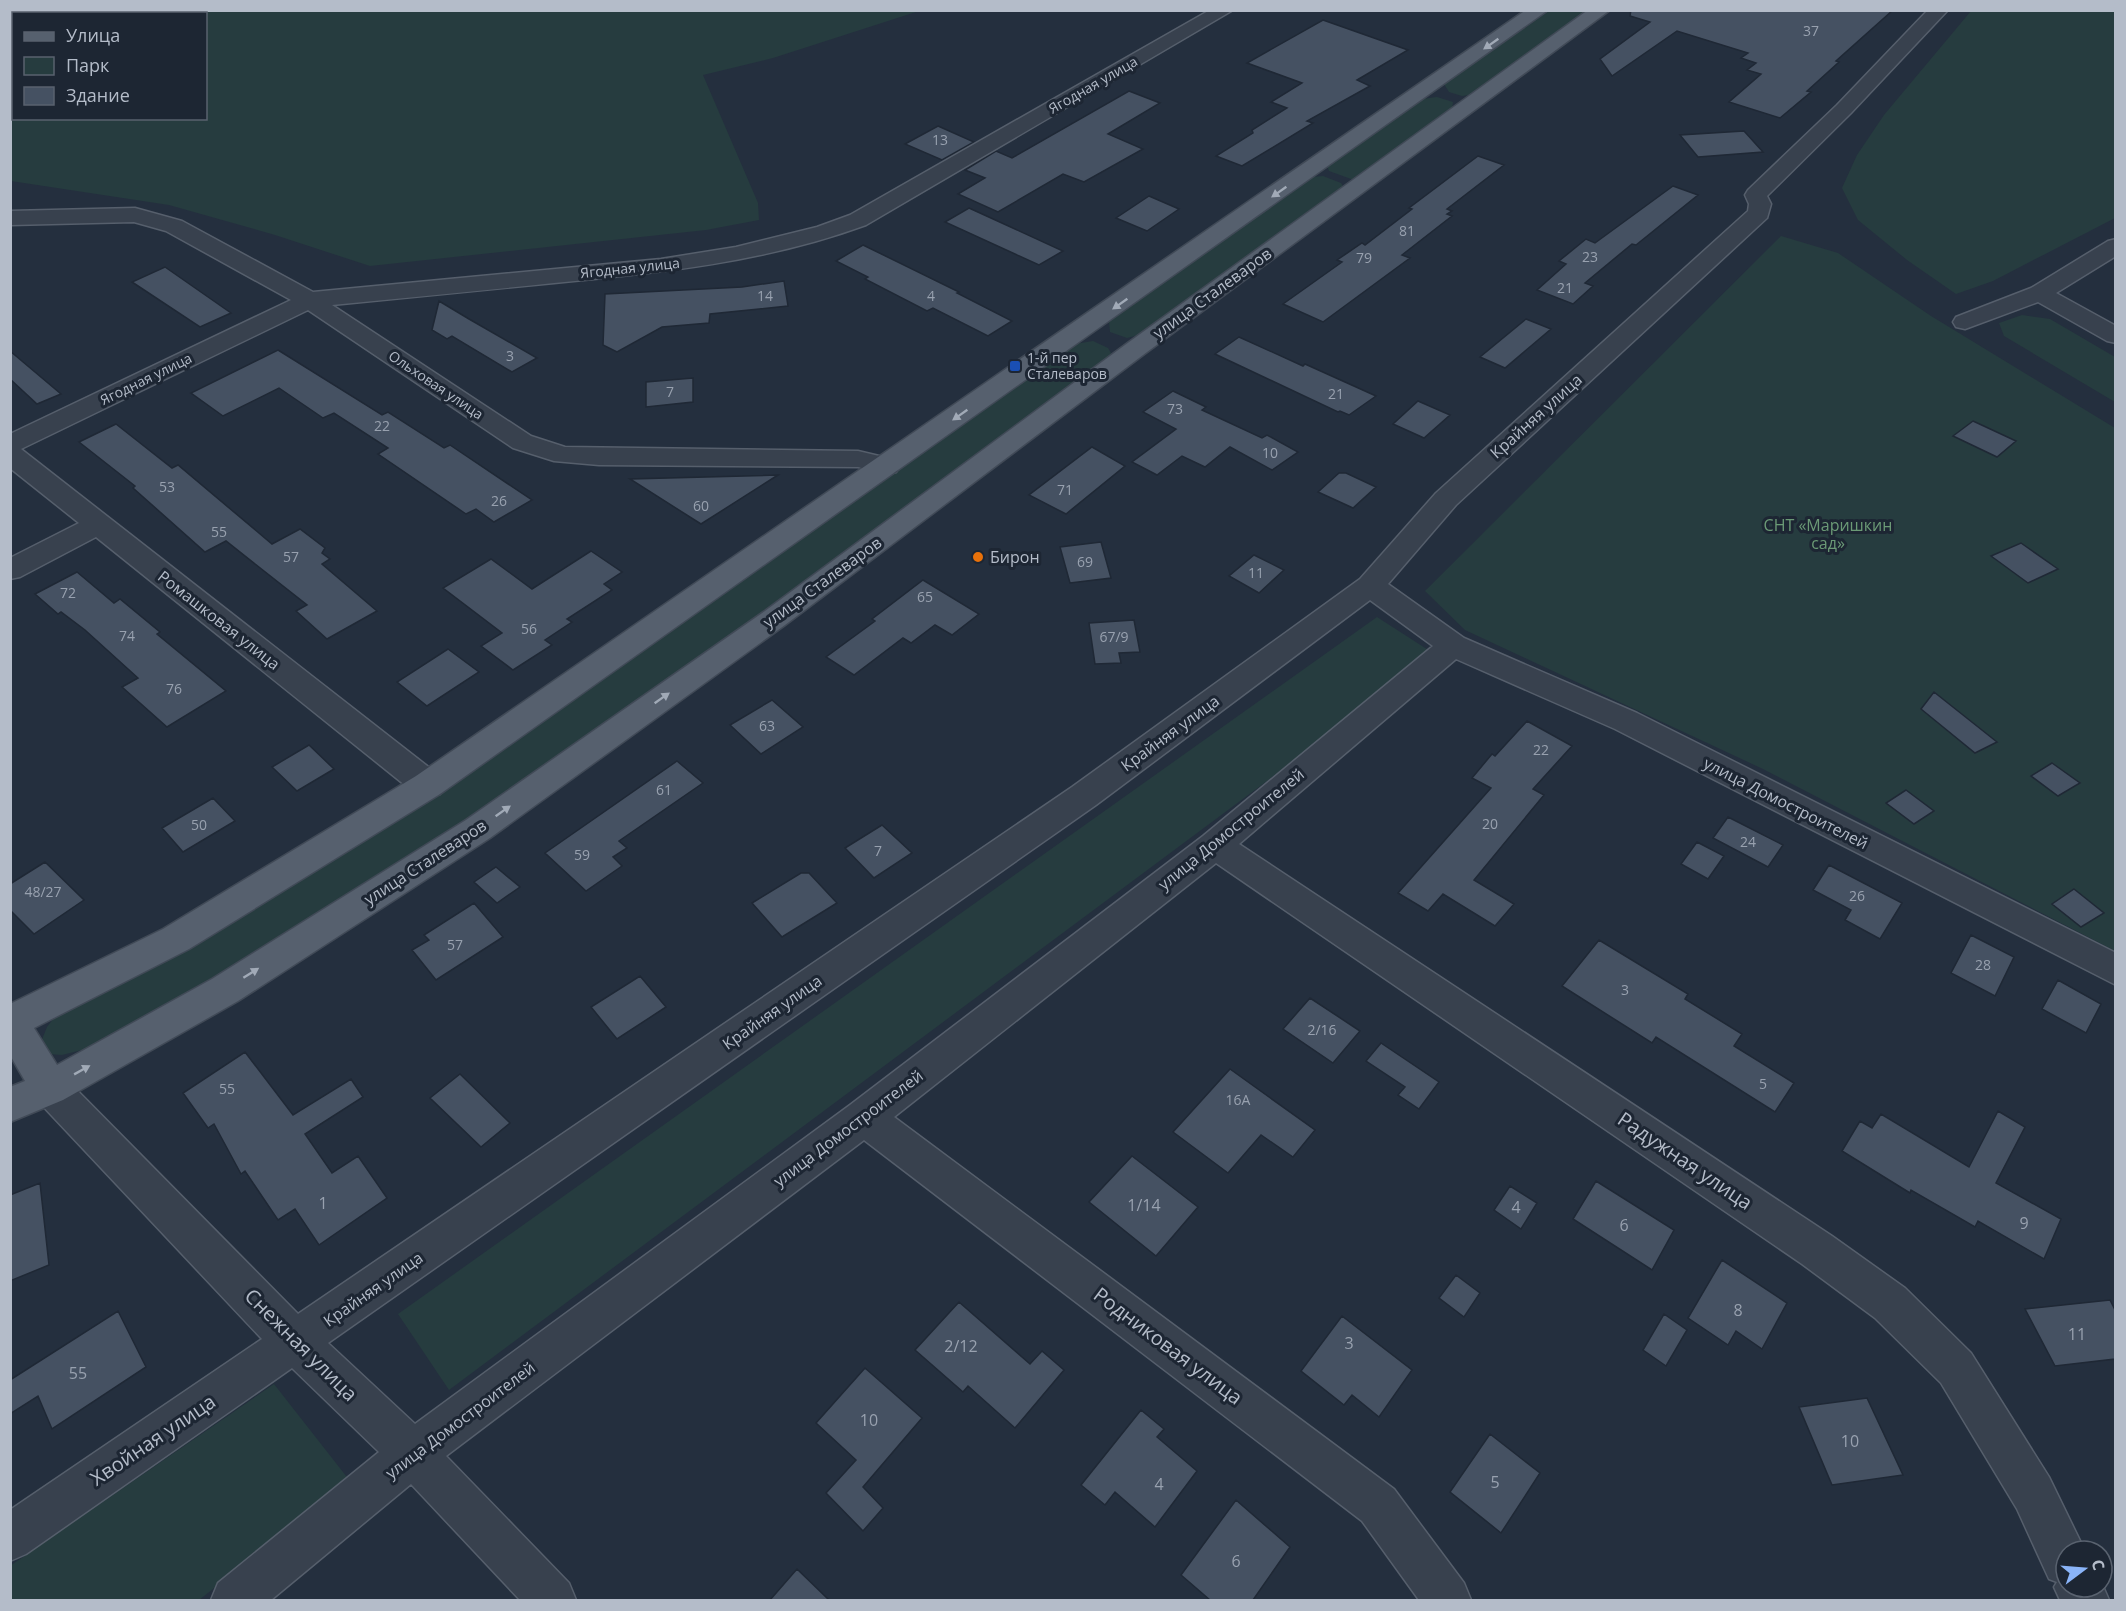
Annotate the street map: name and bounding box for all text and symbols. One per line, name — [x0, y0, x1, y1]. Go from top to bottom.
legend — [12, 12, 207, 120]
house number: 37 — [1803, 21, 1819, 40]
text: Улица — [66, 23, 120, 47]
one-way arrow — [1483, 38, 1499, 50]
street label: Ягодная улица — [1045, 51, 1141, 118]
text: Парк — [66, 53, 110, 77]
text: Здание — [66, 83, 130, 107]
house number: 13 — [932, 130, 948, 149]
one-way arrow — [1272, 186, 1288, 198]
house number: 81 — [1399, 221, 1415, 240]
street label: улица Сталеваров — [1148, 242, 1276, 344]
house number: 23 — [1582, 247, 1598, 266]
house number: 79 — [1356, 248, 1372, 267]
street label: Ягодная улица — [579, 253, 681, 282]
house number: 21 — [1557, 278, 1573, 297]
house number: 14 — [757, 286, 773, 305]
house number: 4 — [927, 286, 935, 305]
one-way arrow — [1112, 298, 1128, 310]
street label: Ольховая улица — [385, 346, 487, 423]
house number: 3 — [506, 346, 514, 365]
street label: Ягодная улица — [97, 348, 195, 409]
place label: 1-й пер Сталеваров — [1027, 348, 1107, 383]
marker: 1-й пер Сталеваров — [1008, 359, 1022, 373]
street label: Крайняя улица — [1485, 369, 1587, 463]
house number: 7 — [666, 382, 674, 401]
house number: 21 — [1328, 384, 1344, 403]
house number: 73 — [1167, 399, 1183, 418]
one-way arrow — [952, 409, 968, 421]
house number: 22 — [374, 416, 390, 435]
house number: 10 — [1262, 443, 1278, 462]
house number: 53 — [159, 477, 175, 496]
house number: 71 — [1057, 480, 1073, 499]
house number: 26 — [491, 491, 507, 510]
house number: 60 — [693, 496, 709, 515]
park label: СНТ «Маришкин сад» — [1764, 514, 1892, 554]
house number: 55 — [211, 522, 227, 541]
street label: улица Сталеваров — [758, 531, 886, 633]
place label: Бирон — [990, 546, 1040, 568]
house number: 57 — [283, 547, 299, 566]
marker: Бирон — [971, 550, 985, 564]
house number: 69 — [1077, 552, 1093, 571]
house number: 11 — [1248, 563, 1264, 582]
street label: Ромашковая улица — [153, 565, 285, 675]
house number: 72 — [60, 583, 76, 602]
house number: 65 — [917, 587, 933, 606]
house number: 56 — [521, 619, 537, 638]
house number: 74 — [119, 626, 135, 645]
house number: 67/9 — [1099, 627, 1129, 646]
house number: 76 — [166, 679, 182, 698]
street label: Крайняя улица — [1116, 690, 1224, 776]
one-way arrow — [654, 692, 670, 704]
house number: 63 — [759, 716, 775, 735]
house number: 22 — [1533, 740, 1549, 759]
street label: улица Домостроителей — [1700, 752, 1872, 854]
street label: улица Домостроителей — [1153, 763, 1309, 895]
house number: 61 — [656, 780, 672, 799]
one-way arrow — [495, 805, 511, 817]
street label: улица Сталеваров — [360, 814, 490, 910]
house number: 20 — [1482, 814, 1498, 833]
house number: 50 — [191, 815, 207, 834]
house number: 24 — [1740, 832, 1756, 851]
house number: 7 — [874, 841, 882, 860]
house number: 59 — [574, 845, 590, 864]
house number: 48/27 — [24, 882, 62, 901]
house number: 26 — [1849, 886, 1865, 905]
house number: 57 — [447, 935, 463, 954]
house number: 28 — [1975, 955, 1991, 974]
one-way arrow — [243, 968, 259, 979]
street label: Крайняя улица — [718, 969, 826, 1055]
house number: 3 — [1621, 980, 1629, 999]
house number: 2/16 — [1307, 1020, 1337, 1039]
street label: улица Домостроителей — [769, 1064, 927, 1192]
one-way arrow — [74, 1065, 91, 1075]
house number: 5 — [1759, 1074, 1767, 1093]
house number: 55 — [219, 1079, 235, 1098]
house number: 16А — [1226, 1090, 1251, 1109]
street label: Радужная улица — [1613, 1105, 1758, 1216]
house number: 1 — [318, 1192, 328, 1214]
house number: 1/14 — [1127, 1194, 1161, 1216]
house number: 4 — [1511, 1196, 1521, 1218]
house number: 9 — [2019, 1212, 2029, 1234]
house number: 6 — [1619, 1214, 1629, 1236]
street label: Крайняя улица — [319, 1246, 427, 1332]
street label: Родниковая улица — [1088, 1281, 1248, 1411]
street label: Снежная улица — [239, 1282, 364, 1407]
house number: 8 — [1733, 1299, 1743, 1321]
house number: 11 — [2068, 1323, 2086, 1345]
house number: 3 — [1344, 1332, 1354, 1354]
house number: 2/12 — [944, 1335, 978, 1357]
street label: улица Домостроителей — [381, 1356, 539, 1484]
house number: 55 — [69, 1362, 87, 1384]
street label: Хвойная улица — [85, 1388, 221, 1491]
house number: 10 — [860, 1409, 878, 1431]
house number: 10 — [1841, 1430, 1859, 1452]
house number: 5 — [1490, 1471, 1500, 1493]
house number: 4 — [1154, 1473, 1164, 1495]
north arrow — [2054, 1539, 2114, 1599]
house number: 6 — [1231, 1550, 1241, 1572]
text: С — [2086, 1557, 2110, 1573]

